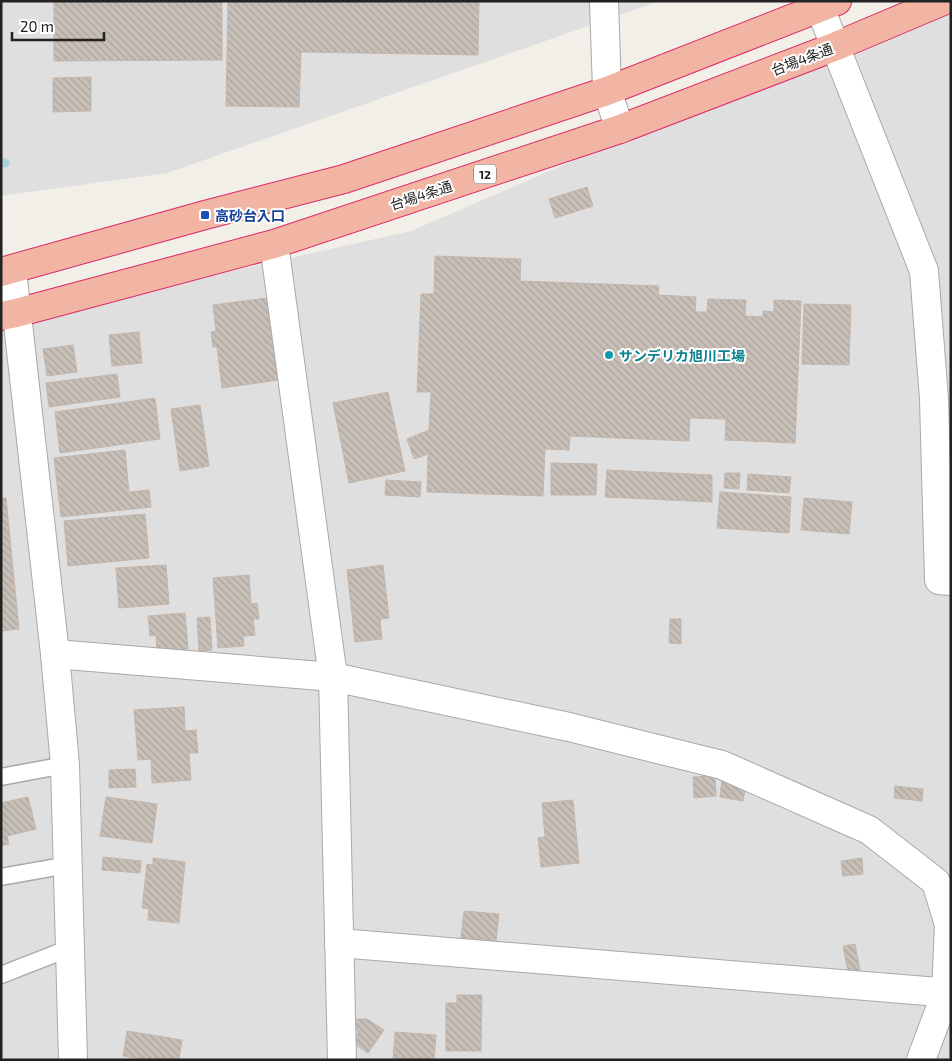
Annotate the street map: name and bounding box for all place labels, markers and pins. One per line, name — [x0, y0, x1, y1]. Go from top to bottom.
place label: 高砂台入口 — [215, 207, 285, 224]
marker: 高砂台入口 — [199, 209, 211, 221]
place label: サンデリカ旭川工場 — [619, 347, 745, 364]
marker: サンデリカ旭川工場 — [603, 349, 615, 361]

